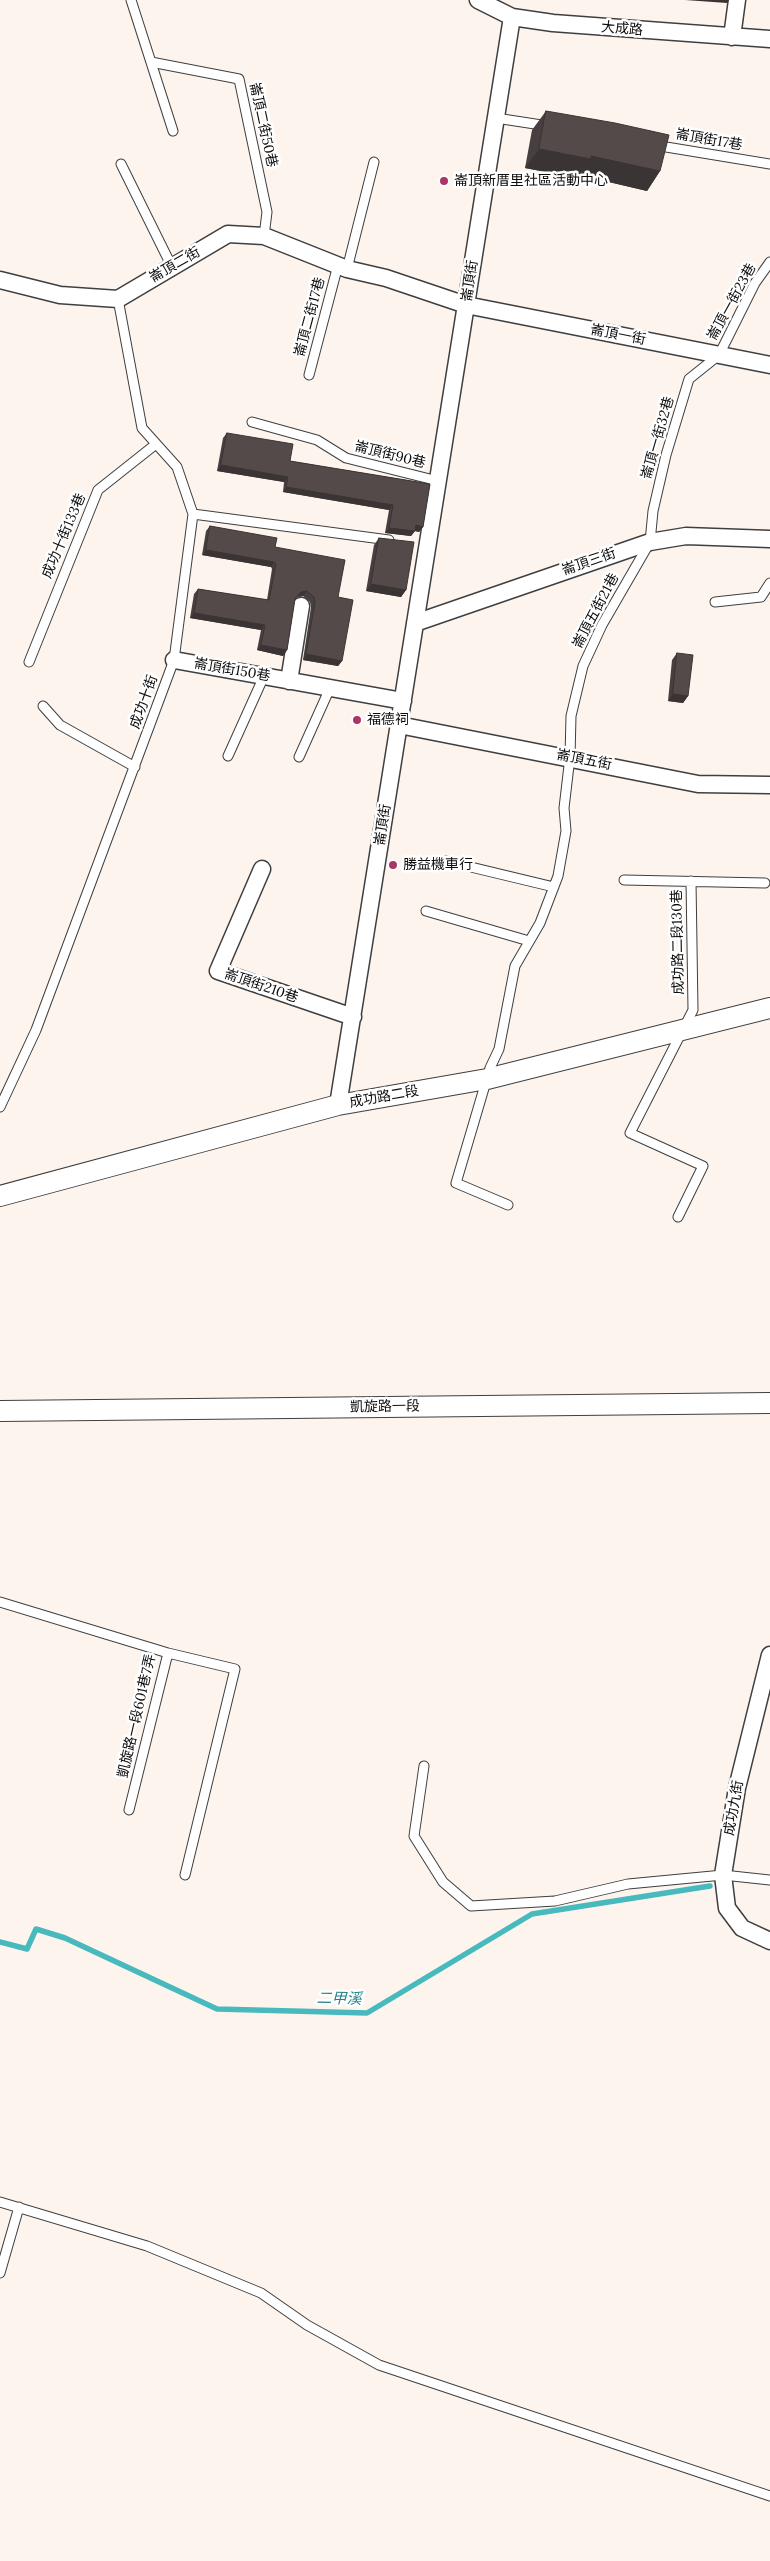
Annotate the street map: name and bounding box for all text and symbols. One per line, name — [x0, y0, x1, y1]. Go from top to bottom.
street label: 大成路 — [600, 19, 644, 39]
street label: 崙頂二街50巷 — [246, 81, 280, 169]
street label: 崙頂街17巷 — [674, 126, 744, 154]
place label: 崙頂新厝里社區活動中心 — [454, 173, 608, 189]
marker: 崙頂新厝里社區活動中心 — [438, 175, 450, 187]
street label: 崙頂二街 — [147, 244, 203, 286]
street label: 崙頂街 — [458, 259, 482, 303]
street label: 崙頂一街23巷 — [704, 261, 760, 343]
street label: 崙頂二街17巷 — [291, 275, 329, 359]
street label: 崙頂一街 — [589, 321, 647, 349]
street label: 崙頂一街32巷 — [638, 395, 678, 481]
street label: 崙頂街90巷 — [353, 438, 427, 472]
street label: 成功十街133巷 — [39, 491, 89, 581]
street label: 崙頂三街 — [560, 545, 618, 579]
street label: 崙頂五街21巷 — [569, 571, 623, 651]
street label: 崙頂街150巷 — [192, 655, 272, 685]
street label: 成功十街 — [127, 673, 161, 731]
place label: 福德祠 — [367, 712, 409, 728]
marker: 福德祠 — [351, 714, 363, 726]
street label: 崙頂五街 — [555, 746, 613, 774]
street label: 崙頂街 — [371, 803, 395, 847]
place label: 勝益機車行 — [403, 857, 473, 873]
marker: 勝益機車行 — [387, 859, 399, 871]
street label: 成功路二段130巷 — [669, 889, 687, 995]
street label: 崙頂街210巷 — [222, 965, 300, 1007]
street label: 成功路二段 — [348, 1083, 420, 1111]
street label: 凱旋路一段 — [350, 1398, 420, 1416]
street label: 凱旋路一段601巷7弄 — [115, 1653, 159, 1779]
street label: 成功九街 — [721, 1779, 747, 1837]
water label: 二甲溪 — [316, 1990, 362, 2008]

